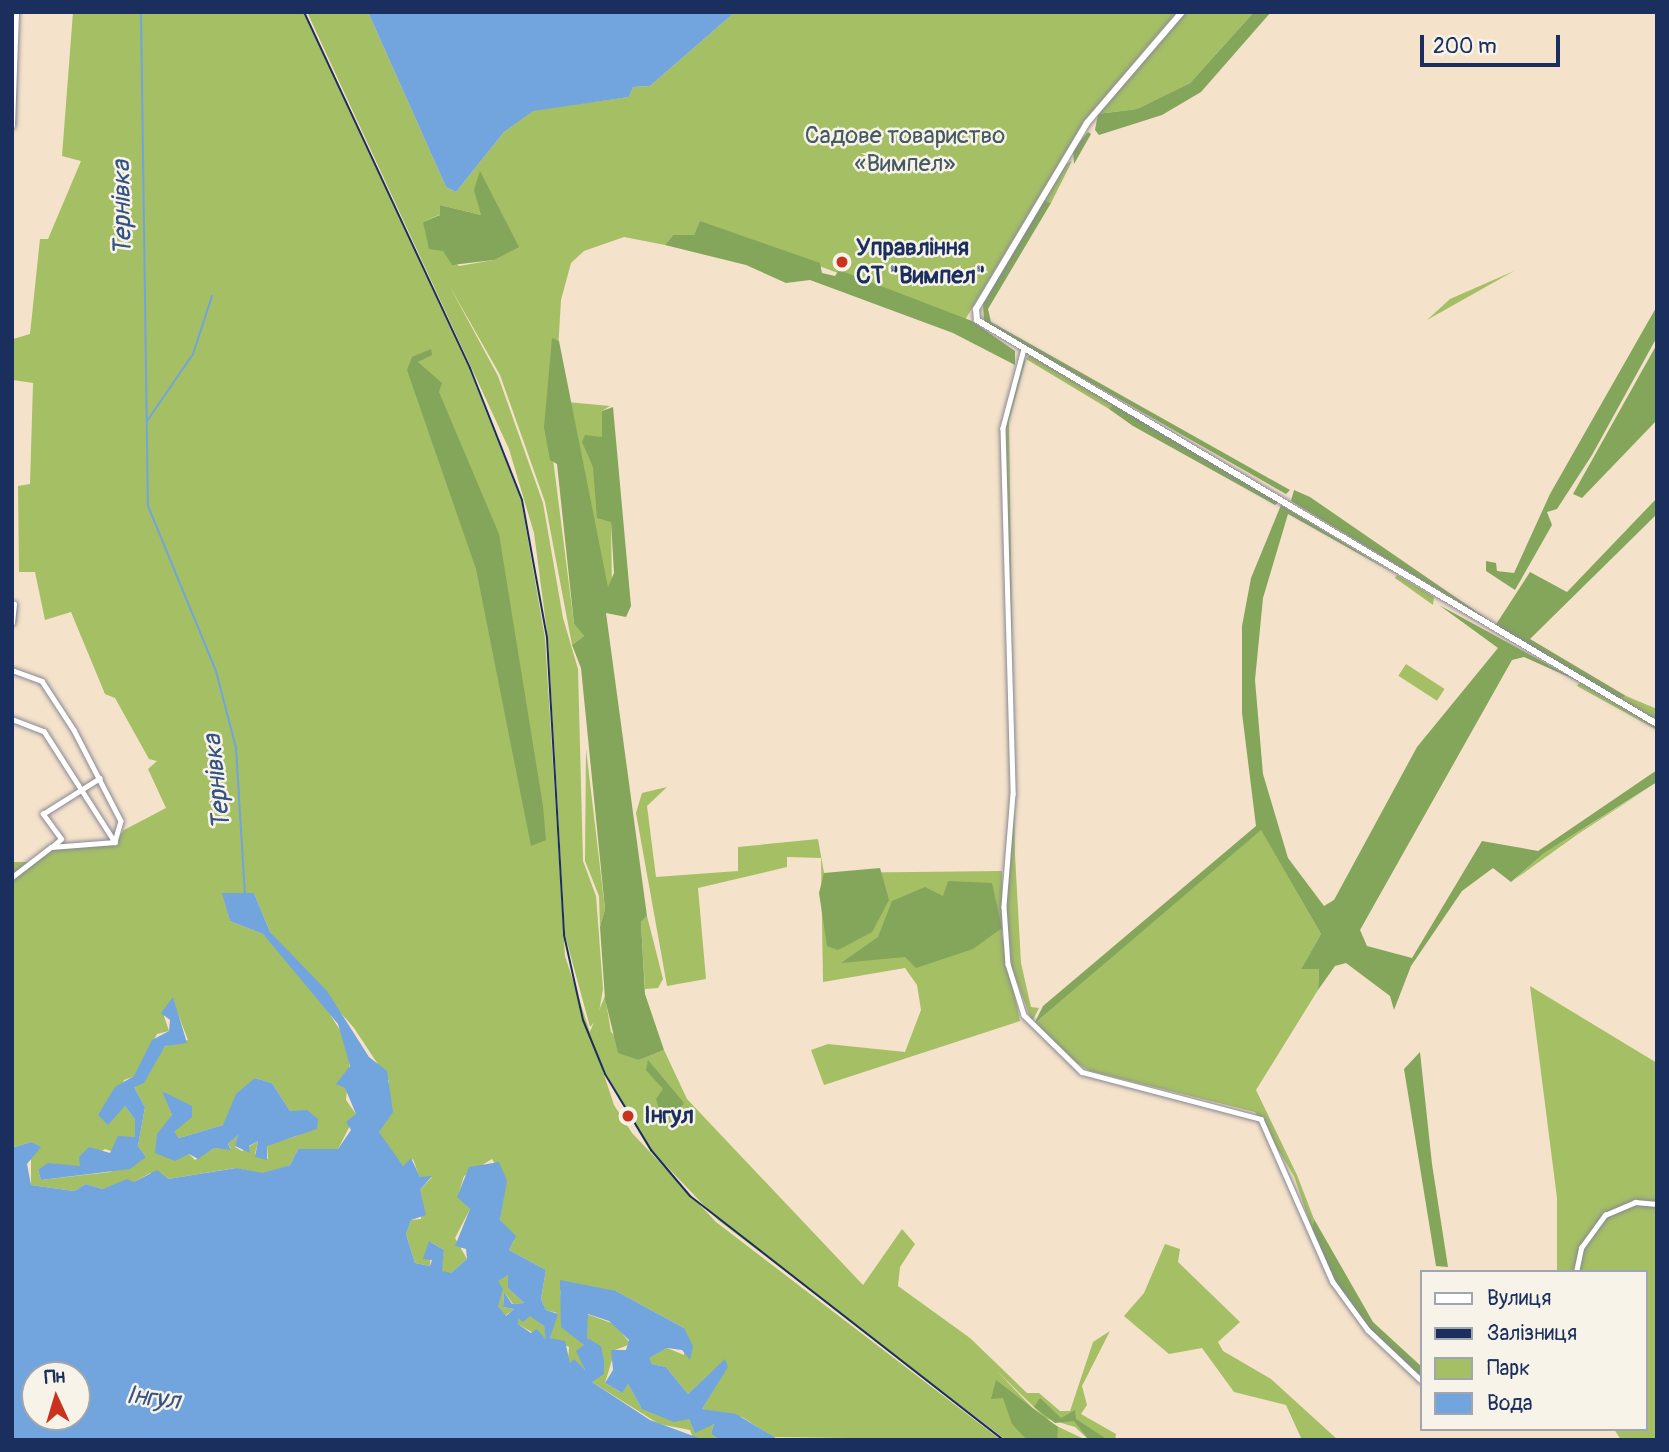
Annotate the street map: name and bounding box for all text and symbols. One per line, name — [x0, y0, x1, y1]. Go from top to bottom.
scale bar — [1424, 21, 1564, 65]
text: 200 m — [1433, 33, 1497, 60]
park label: Садове товариство «Вимпел» — [805, 122, 1005, 178]
water label: Тернівка — [107, 160, 139, 256]
place label: Управління СТ "Вимпел" — [856, 234, 986, 290]
marker: Управління СТ "Вимпел" — [834, 254, 850, 270]
water label: Тернівка — [197, 733, 239, 831]
place label: Інгул — [644, 1102, 694, 1130]
marker: Інгул — [618, 1106, 638, 1126]
legend — [1420, 1270, 1648, 1431]
text: Вулиця — [1487, 1285, 1551, 1312]
text: Залізниця — [1487, 1320, 1577, 1347]
text: Парк — [1487, 1355, 1530, 1382]
north arrow — [21, 1361, 91, 1431]
text: Пн — [43, 1364, 66, 1390]
water label: Інгул — [124, 1380, 182, 1418]
text: Вода — [1487, 1390, 1533, 1417]

